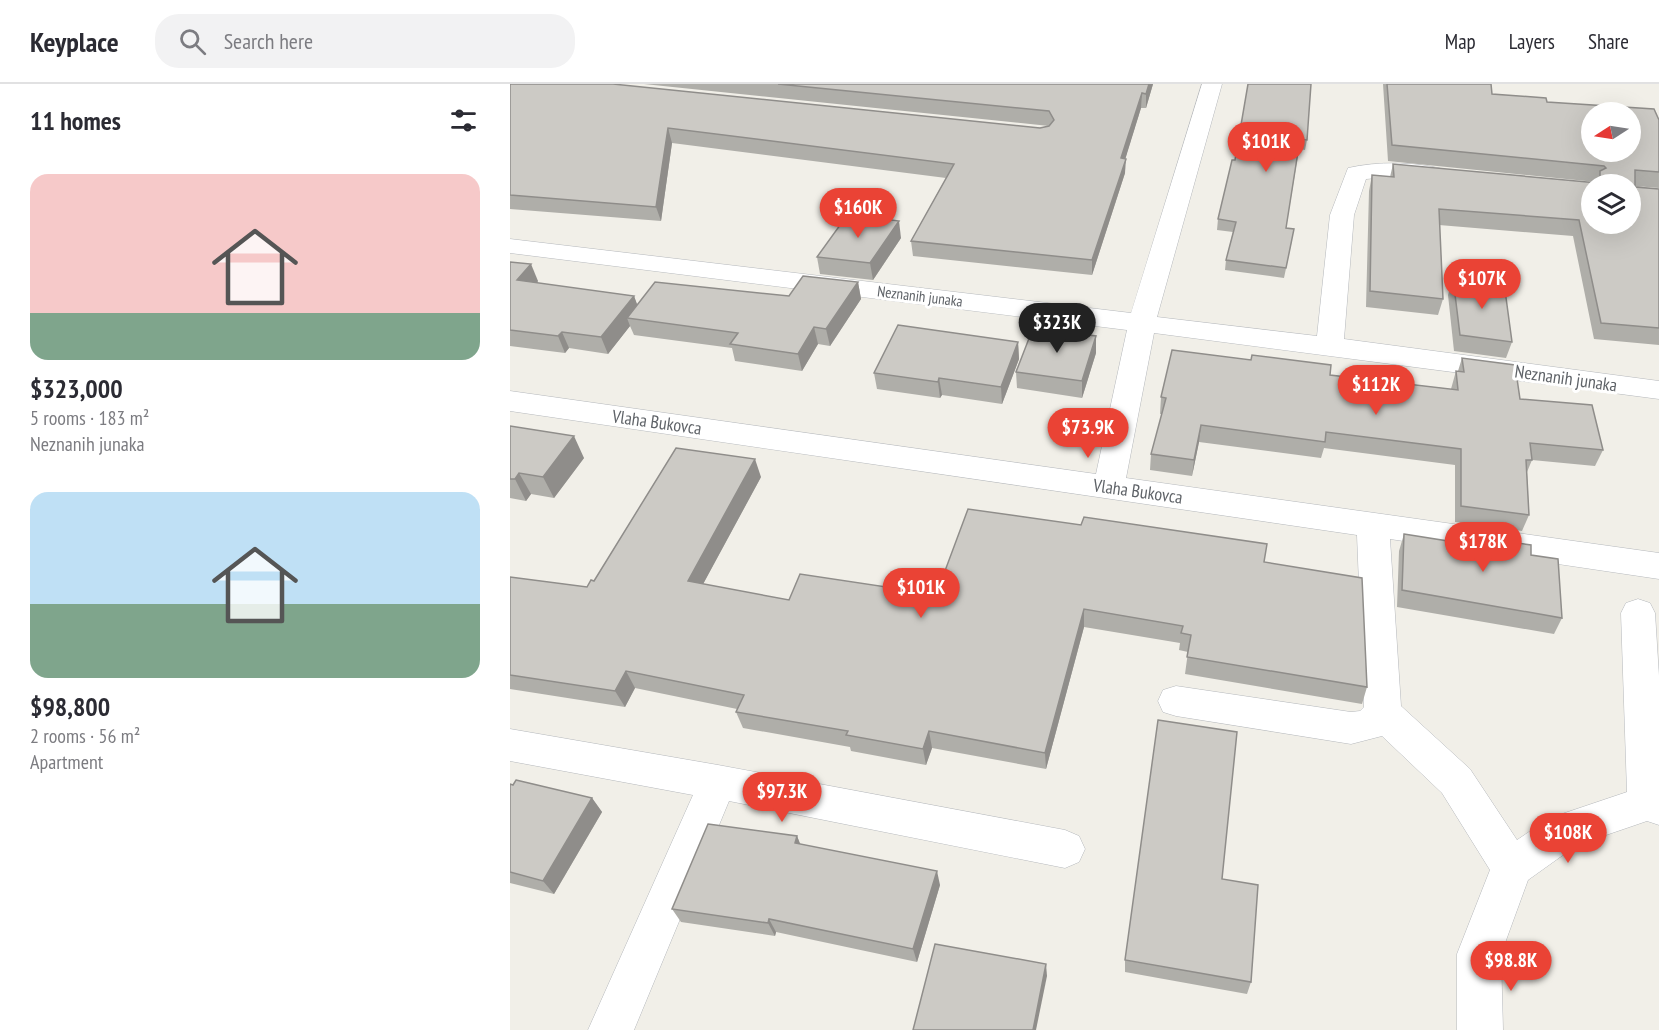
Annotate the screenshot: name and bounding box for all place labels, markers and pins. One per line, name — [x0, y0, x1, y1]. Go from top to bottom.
pin: $101K — [1224, 122, 1308, 173]
pin: $160K — [816, 188, 900, 239]
pin: $107K — [1440, 259, 1524, 310]
pin: $323K — [1015, 303, 1099, 354]
pin: $112K — [1334, 365, 1418, 416]
pin: $73.9K — [1039, 408, 1137, 459]
pin: $178K — [1441, 522, 1525, 573]
pin: $101K — [879, 568, 963, 619]
pin: $97.3K — [733, 772, 831, 823]
pin: $108K — [1526, 813, 1610, 864]
pin: $98.8K — [1462, 941, 1560, 992]

